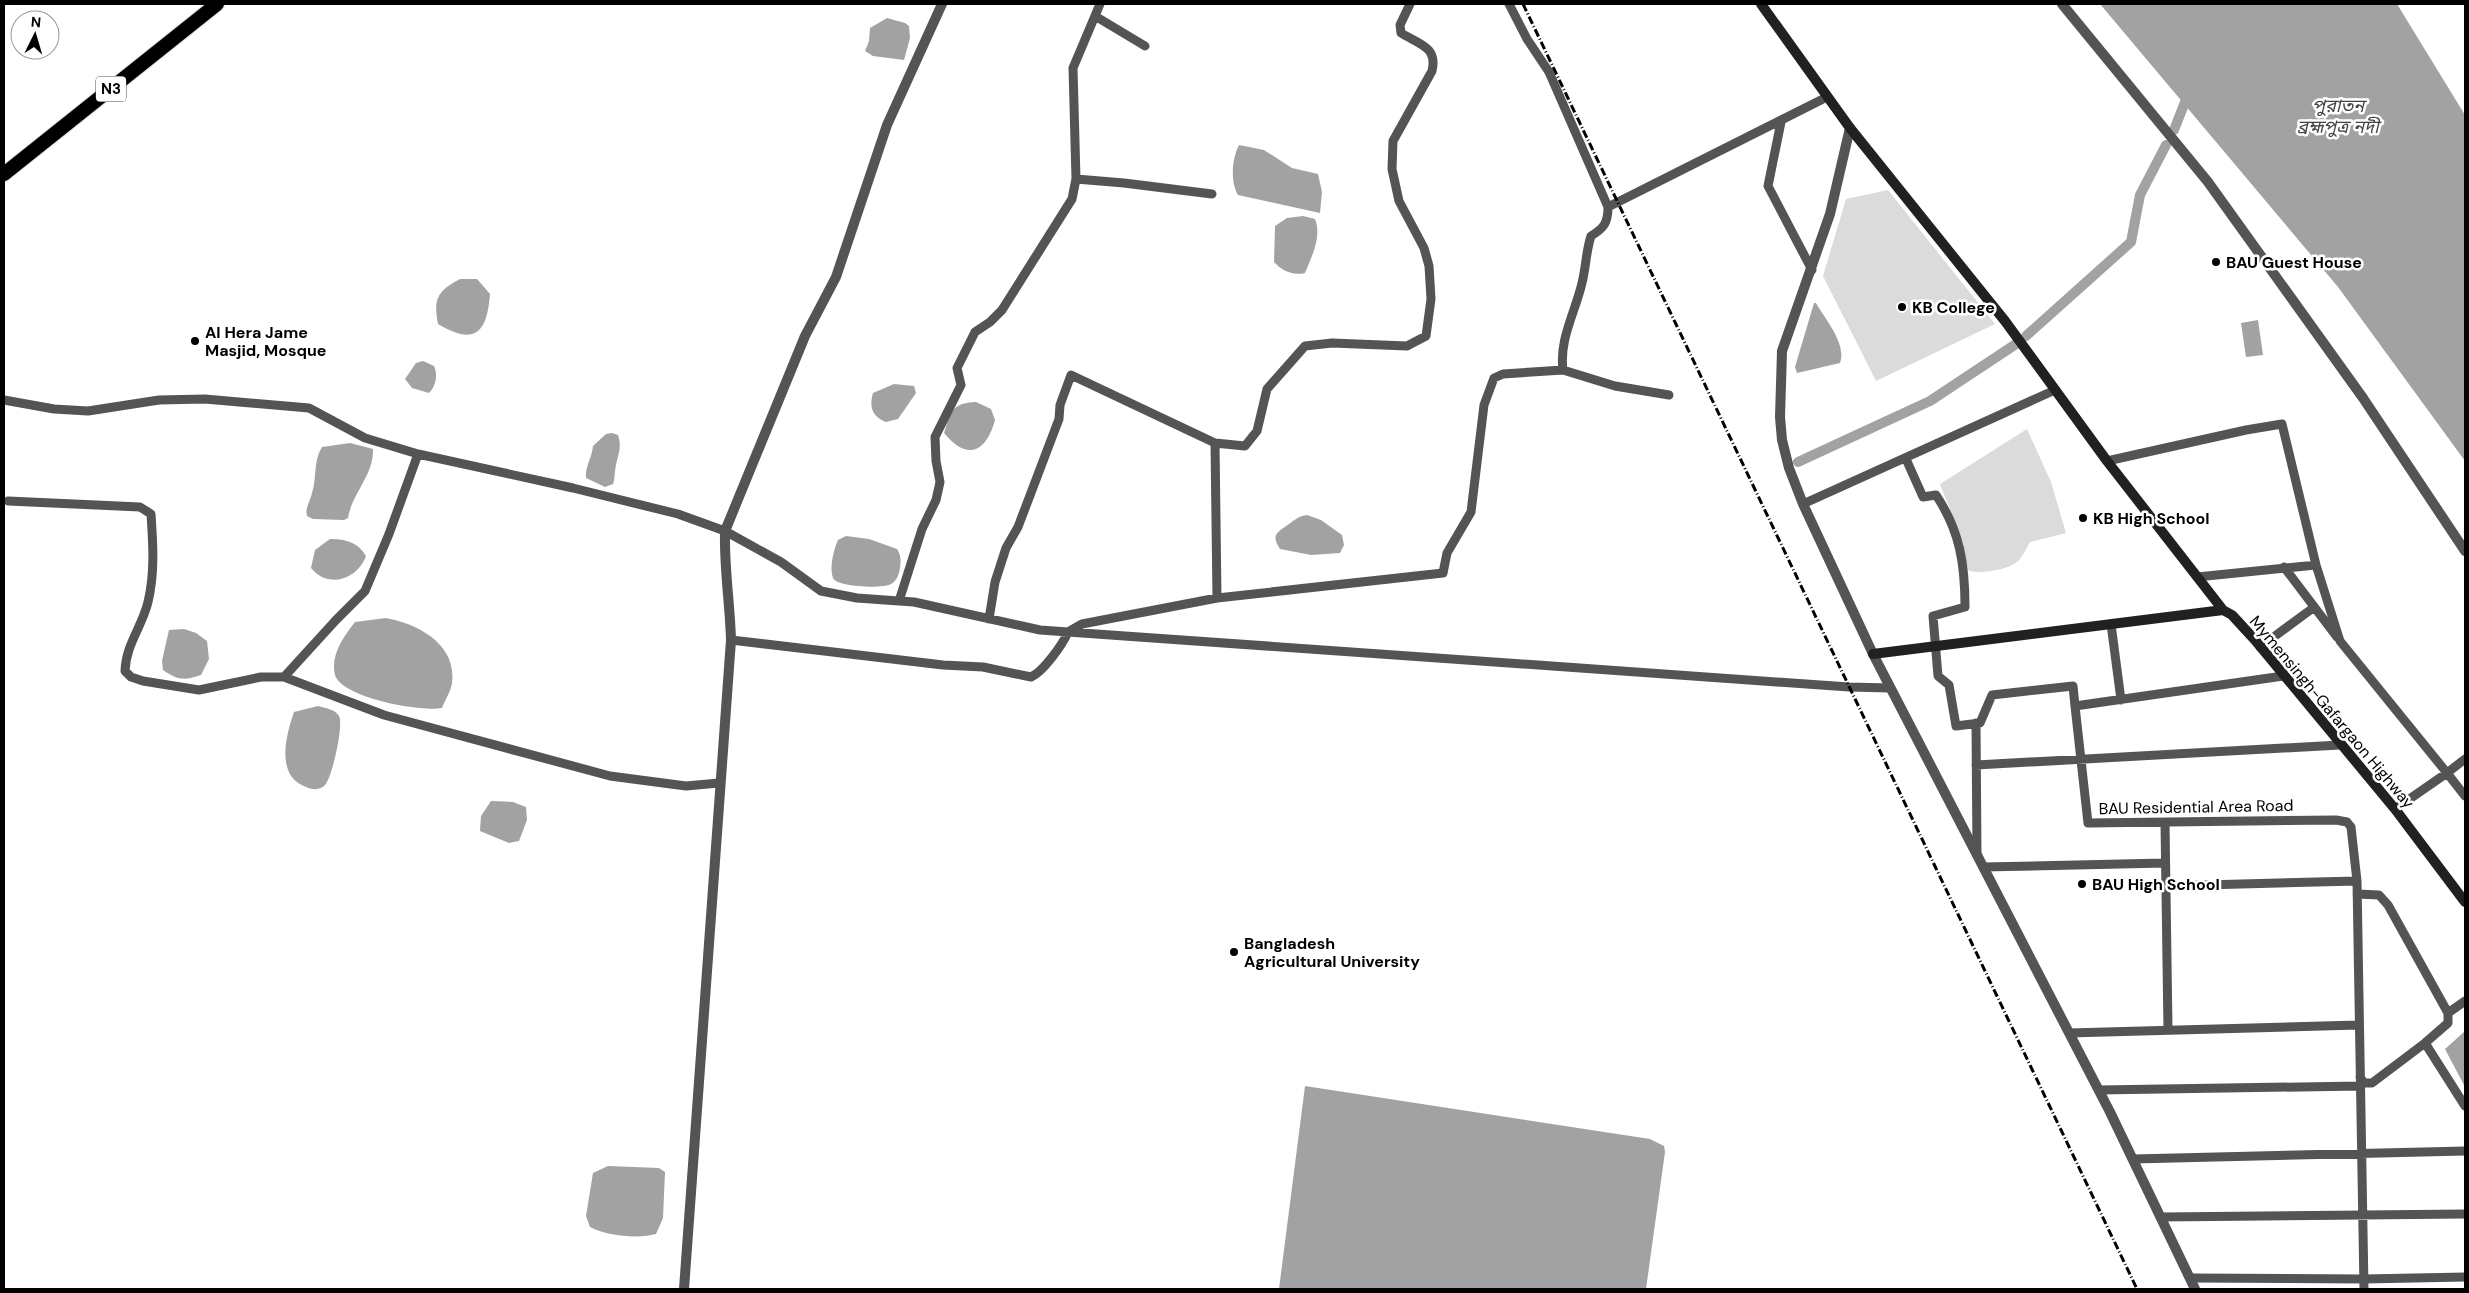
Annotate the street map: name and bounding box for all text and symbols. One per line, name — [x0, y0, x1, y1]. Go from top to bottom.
north arrow — [10, 10, 60, 60]
text: N — [30, 13, 42, 31]
road number: N3 — [96, 76, 126, 102]
water label: পুরাতন ব্রহ্মপুত্র নদী — [2297, 94, 2382, 139]
place label: BAU Guest House — [2226, 252, 2362, 273]
marker: BAU Guest House — [2210, 256, 2222, 268]
place label: KB College — [1912, 297, 1995, 318]
marker: KB College — [1896, 301, 1908, 313]
place label: Al Hera Jame Masjid, Mosque — [205, 322, 326, 361]
marker: Al Hera Jame Masjid, Mosque — [189, 335, 201, 347]
place label: KB High School — [2093, 508, 2209, 529]
marker: KB High School — [2077, 512, 2089, 524]
street label: Mymensingh-Gafargaon Highway — [2245, 611, 2419, 813]
street label: BAU Residential Area Road — [2098, 795, 2294, 819]
place label: BAU High School — [2092, 874, 2220, 895]
marker: BAU High School — [2076, 878, 2088, 890]
place label: Bangladesh Agricultural University — [1244, 933, 1420, 972]
marker: Bangladesh Agricultural University — [1228, 946, 1240, 958]

